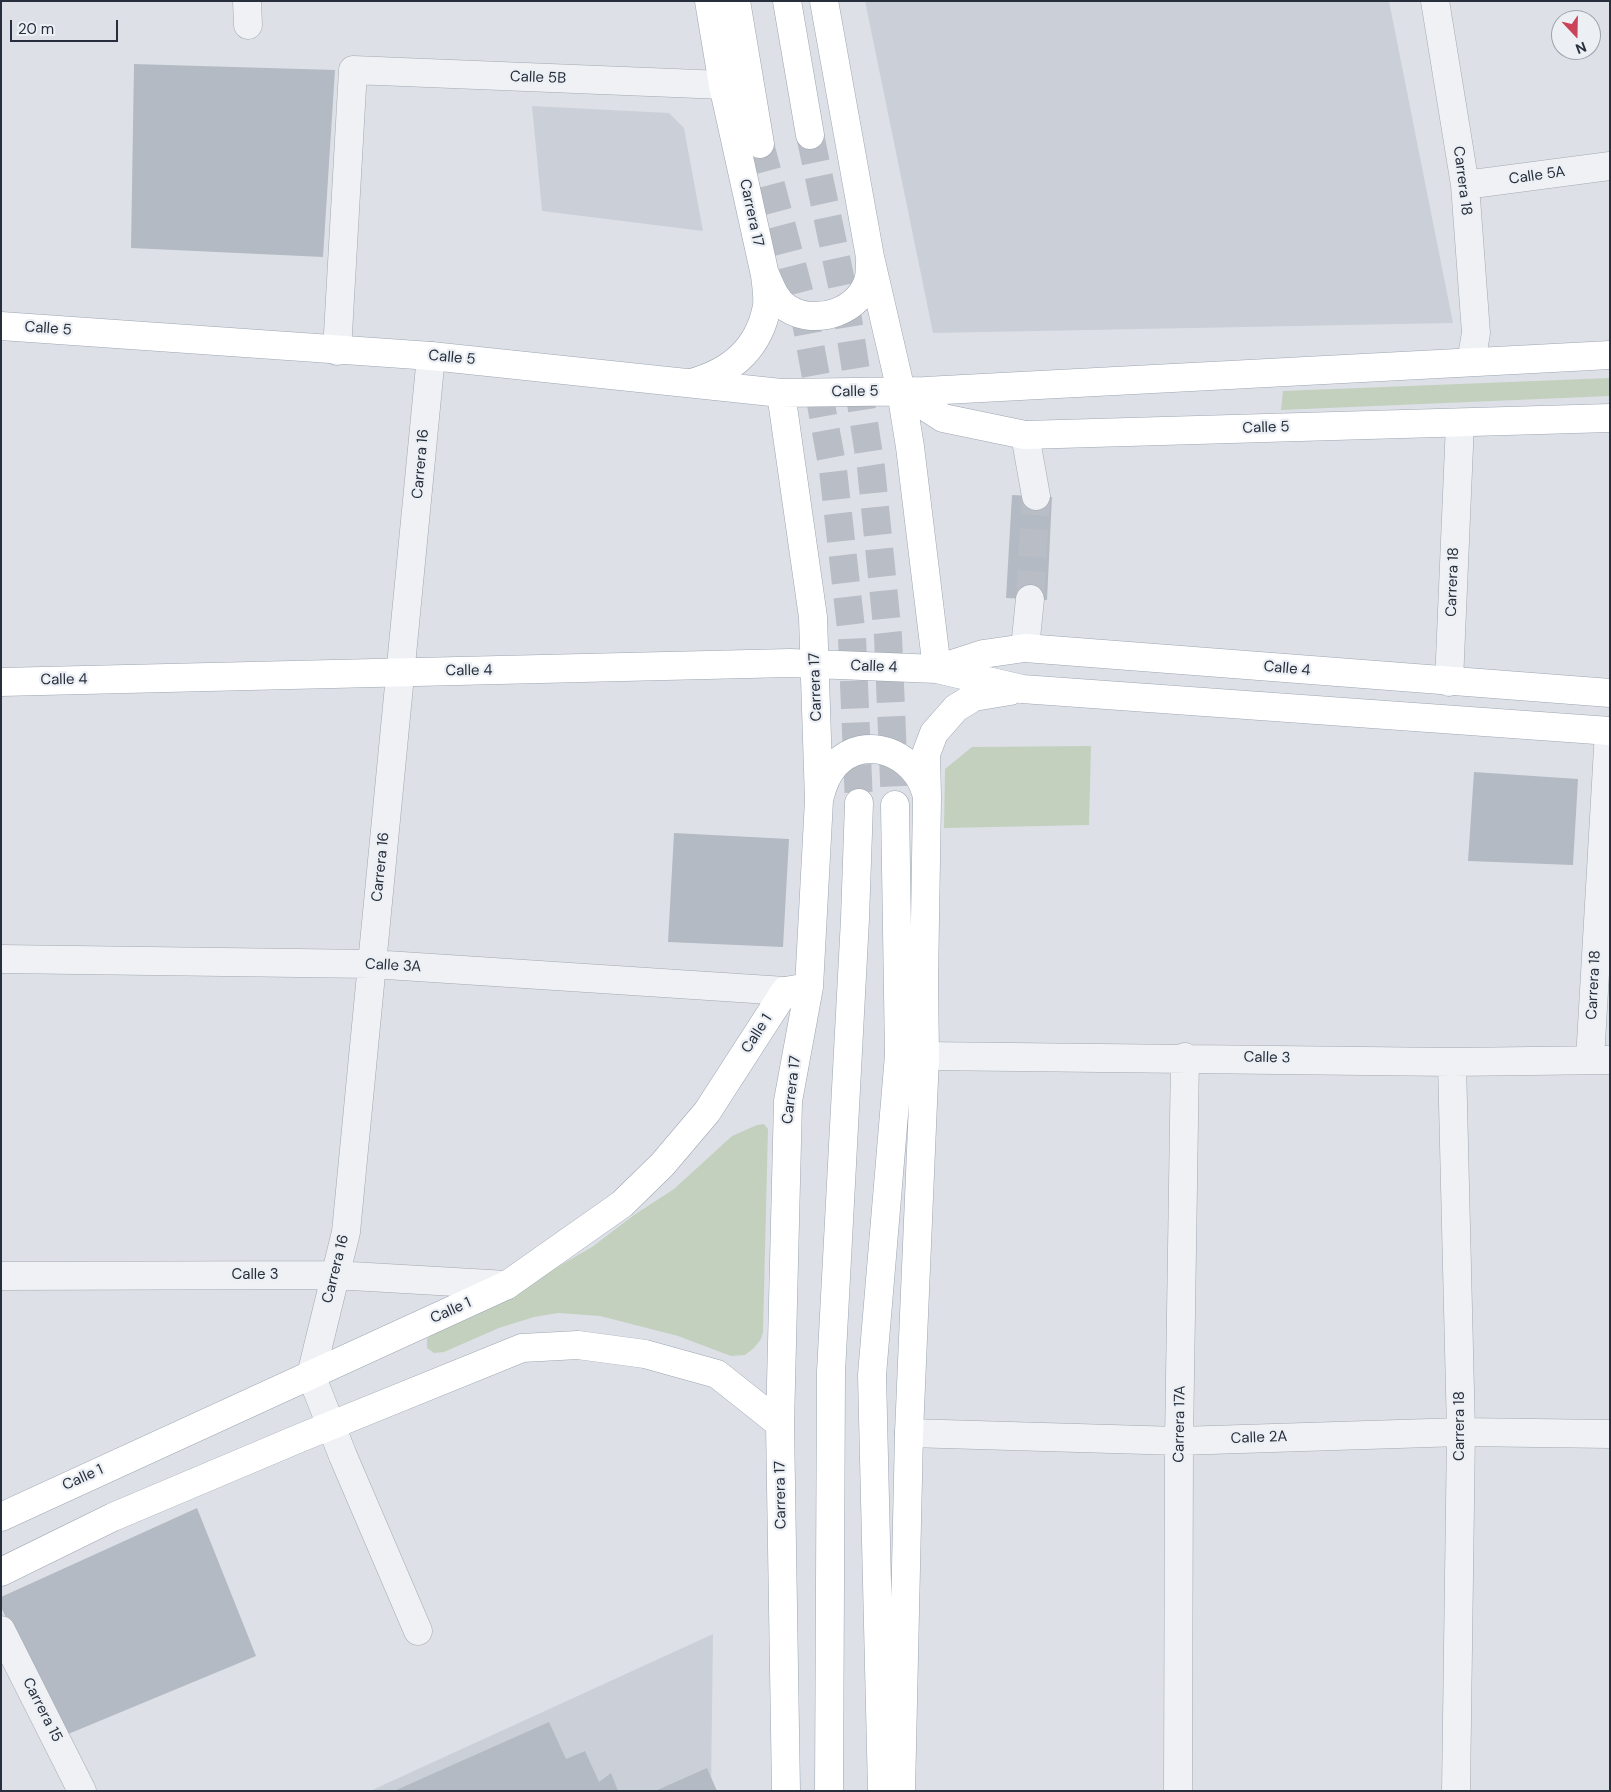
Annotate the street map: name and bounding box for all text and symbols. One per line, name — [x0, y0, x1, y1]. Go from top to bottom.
scale bar — [12, 10, 120, 42]
north arrow — [1551, 10, 1601, 60]
text: 20 m — [18, 19, 54, 39]
text: N — [1573, 38, 1589, 58]
street label: Calle 5B — [510, 68, 566, 88]
street label: Carrera 18 — [1449, 145, 1475, 217]
street label: Calle 5A — [1508, 163, 1566, 189]
street label: Carrera 17 — [735, 178, 767, 248]
street label: Calle 5 — [24, 318, 72, 340]
street label: Calle 5 — [428, 347, 476, 369]
street label: Calle 5 — [831, 383, 879, 401]
street label: Calle 5 — [1242, 418, 1290, 438]
street label: Carrera 16 — [409, 428, 433, 500]
street label: Carrera 18 — [1443, 547, 1463, 617]
street label: Carrera 17 — [806, 652, 826, 722]
street label: Calle 4 — [850, 657, 898, 677]
street label: Calle 4 — [1263, 658, 1311, 680]
street label: Calle 4 — [445, 662, 493, 680]
street label: Calle 4 — [40, 671, 88, 689]
street label: Carrera 16 — [368, 831, 394, 903]
street label: Carrera 18 — [1583, 950, 1605, 1020]
street label: Calle 3A — [364, 956, 422, 976]
street label: Calle 1 — [738, 1011, 776, 1057]
street label: Calle 3 — [1243, 1049, 1291, 1067]
street label: Carrera 17 — [779, 1055, 805, 1125]
street label: Carrera 16 — [319, 1233, 353, 1305]
street label: Calle 3 — [232, 1266, 278, 1284]
street label: Calle 1 — [428, 1294, 474, 1328]
street label: Carrera 17A — [1170, 1385, 1190, 1463]
street label: Carrera 18 — [1451, 1391, 1469, 1461]
street label: Calle 2A — [1230, 1428, 1288, 1448]
street label: Calle 1 — [60, 1461, 106, 1495]
street label: Carrera 17 — [771, 1461, 791, 1529]
street label: Carrera 15 — [18, 1675, 66, 1745]

